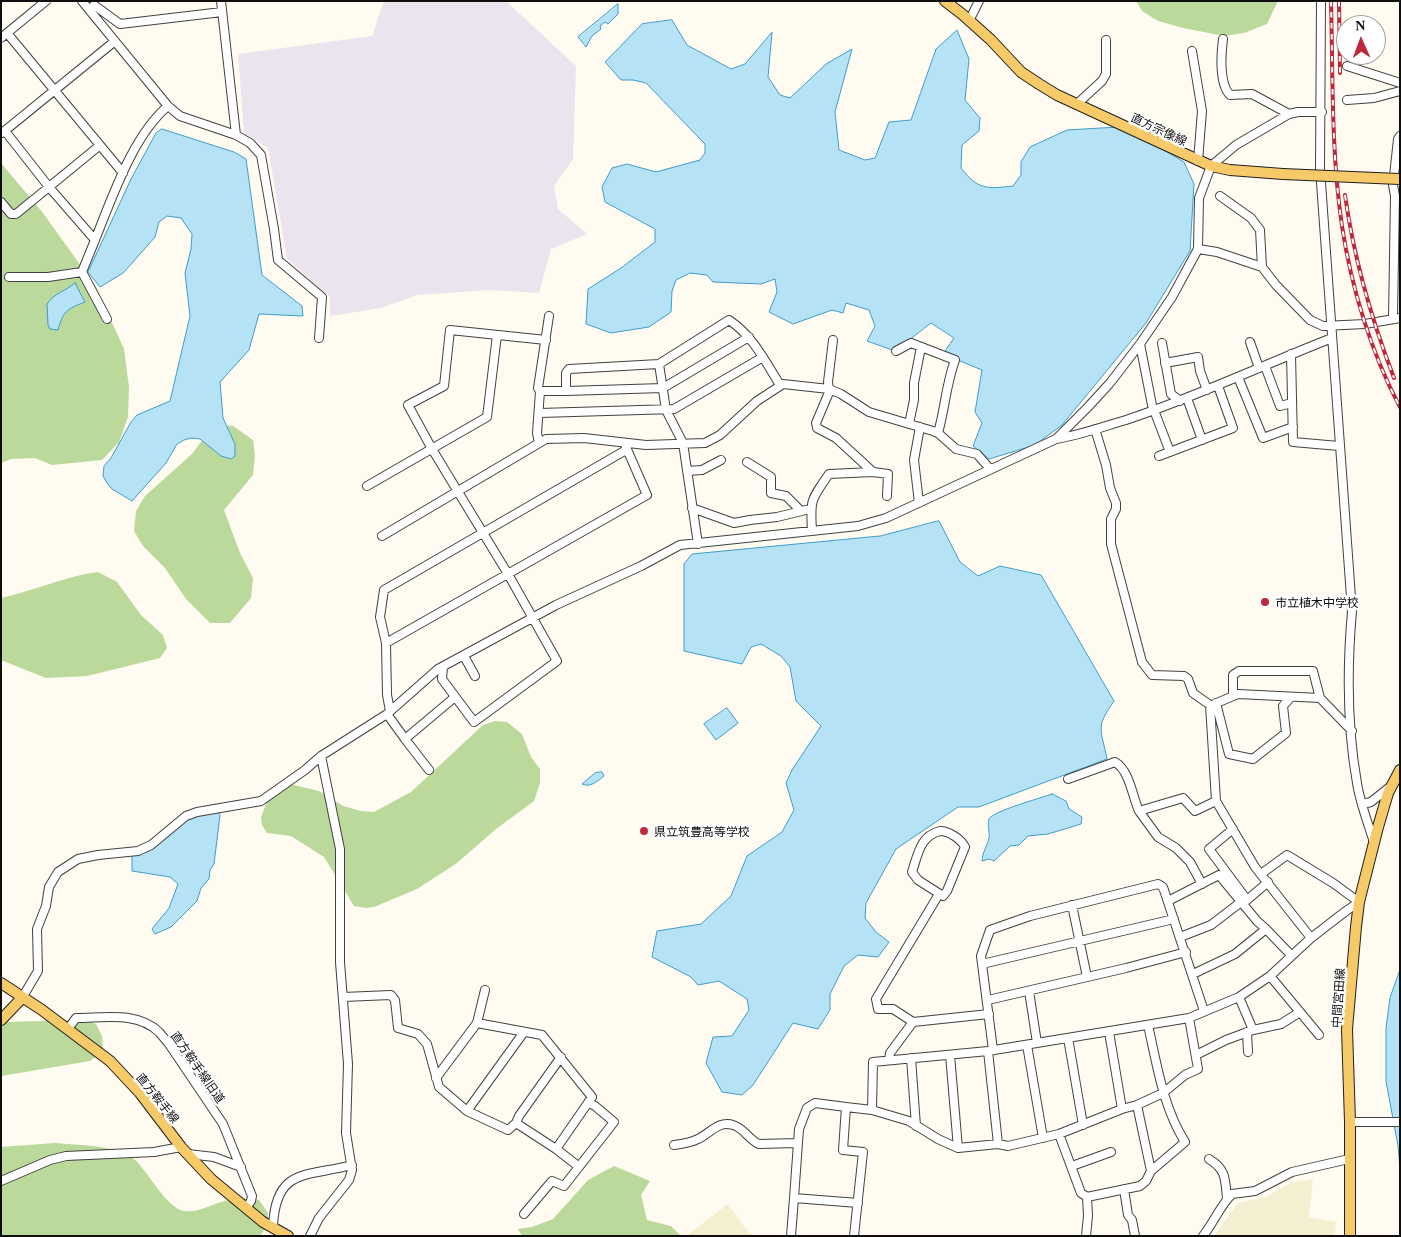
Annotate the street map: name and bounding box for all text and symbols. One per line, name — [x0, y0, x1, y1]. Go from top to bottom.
north arrow — [1336, 15, 1386, 65]
text: N — [1355, 18, 1366, 33]
street label: 直方宗像線 — [1129, 110, 1189, 148]
place label: 市立植木中学校 — [1275, 595, 1359, 609]
marker: 市立植木中学校 — [1259, 596, 1271, 608]
place label: 県立筑豊高等学校 — [654, 824, 750, 838]
marker: 県立筑豊高等学校 — [638, 825, 650, 837]
street label: 中間宮田線 — [1329, 968, 1347, 1028]
street label: 直方鞍手線旧道 — [168, 1028, 228, 1106]
street label: 直方鞍手線 — [134, 1070, 182, 1126]

